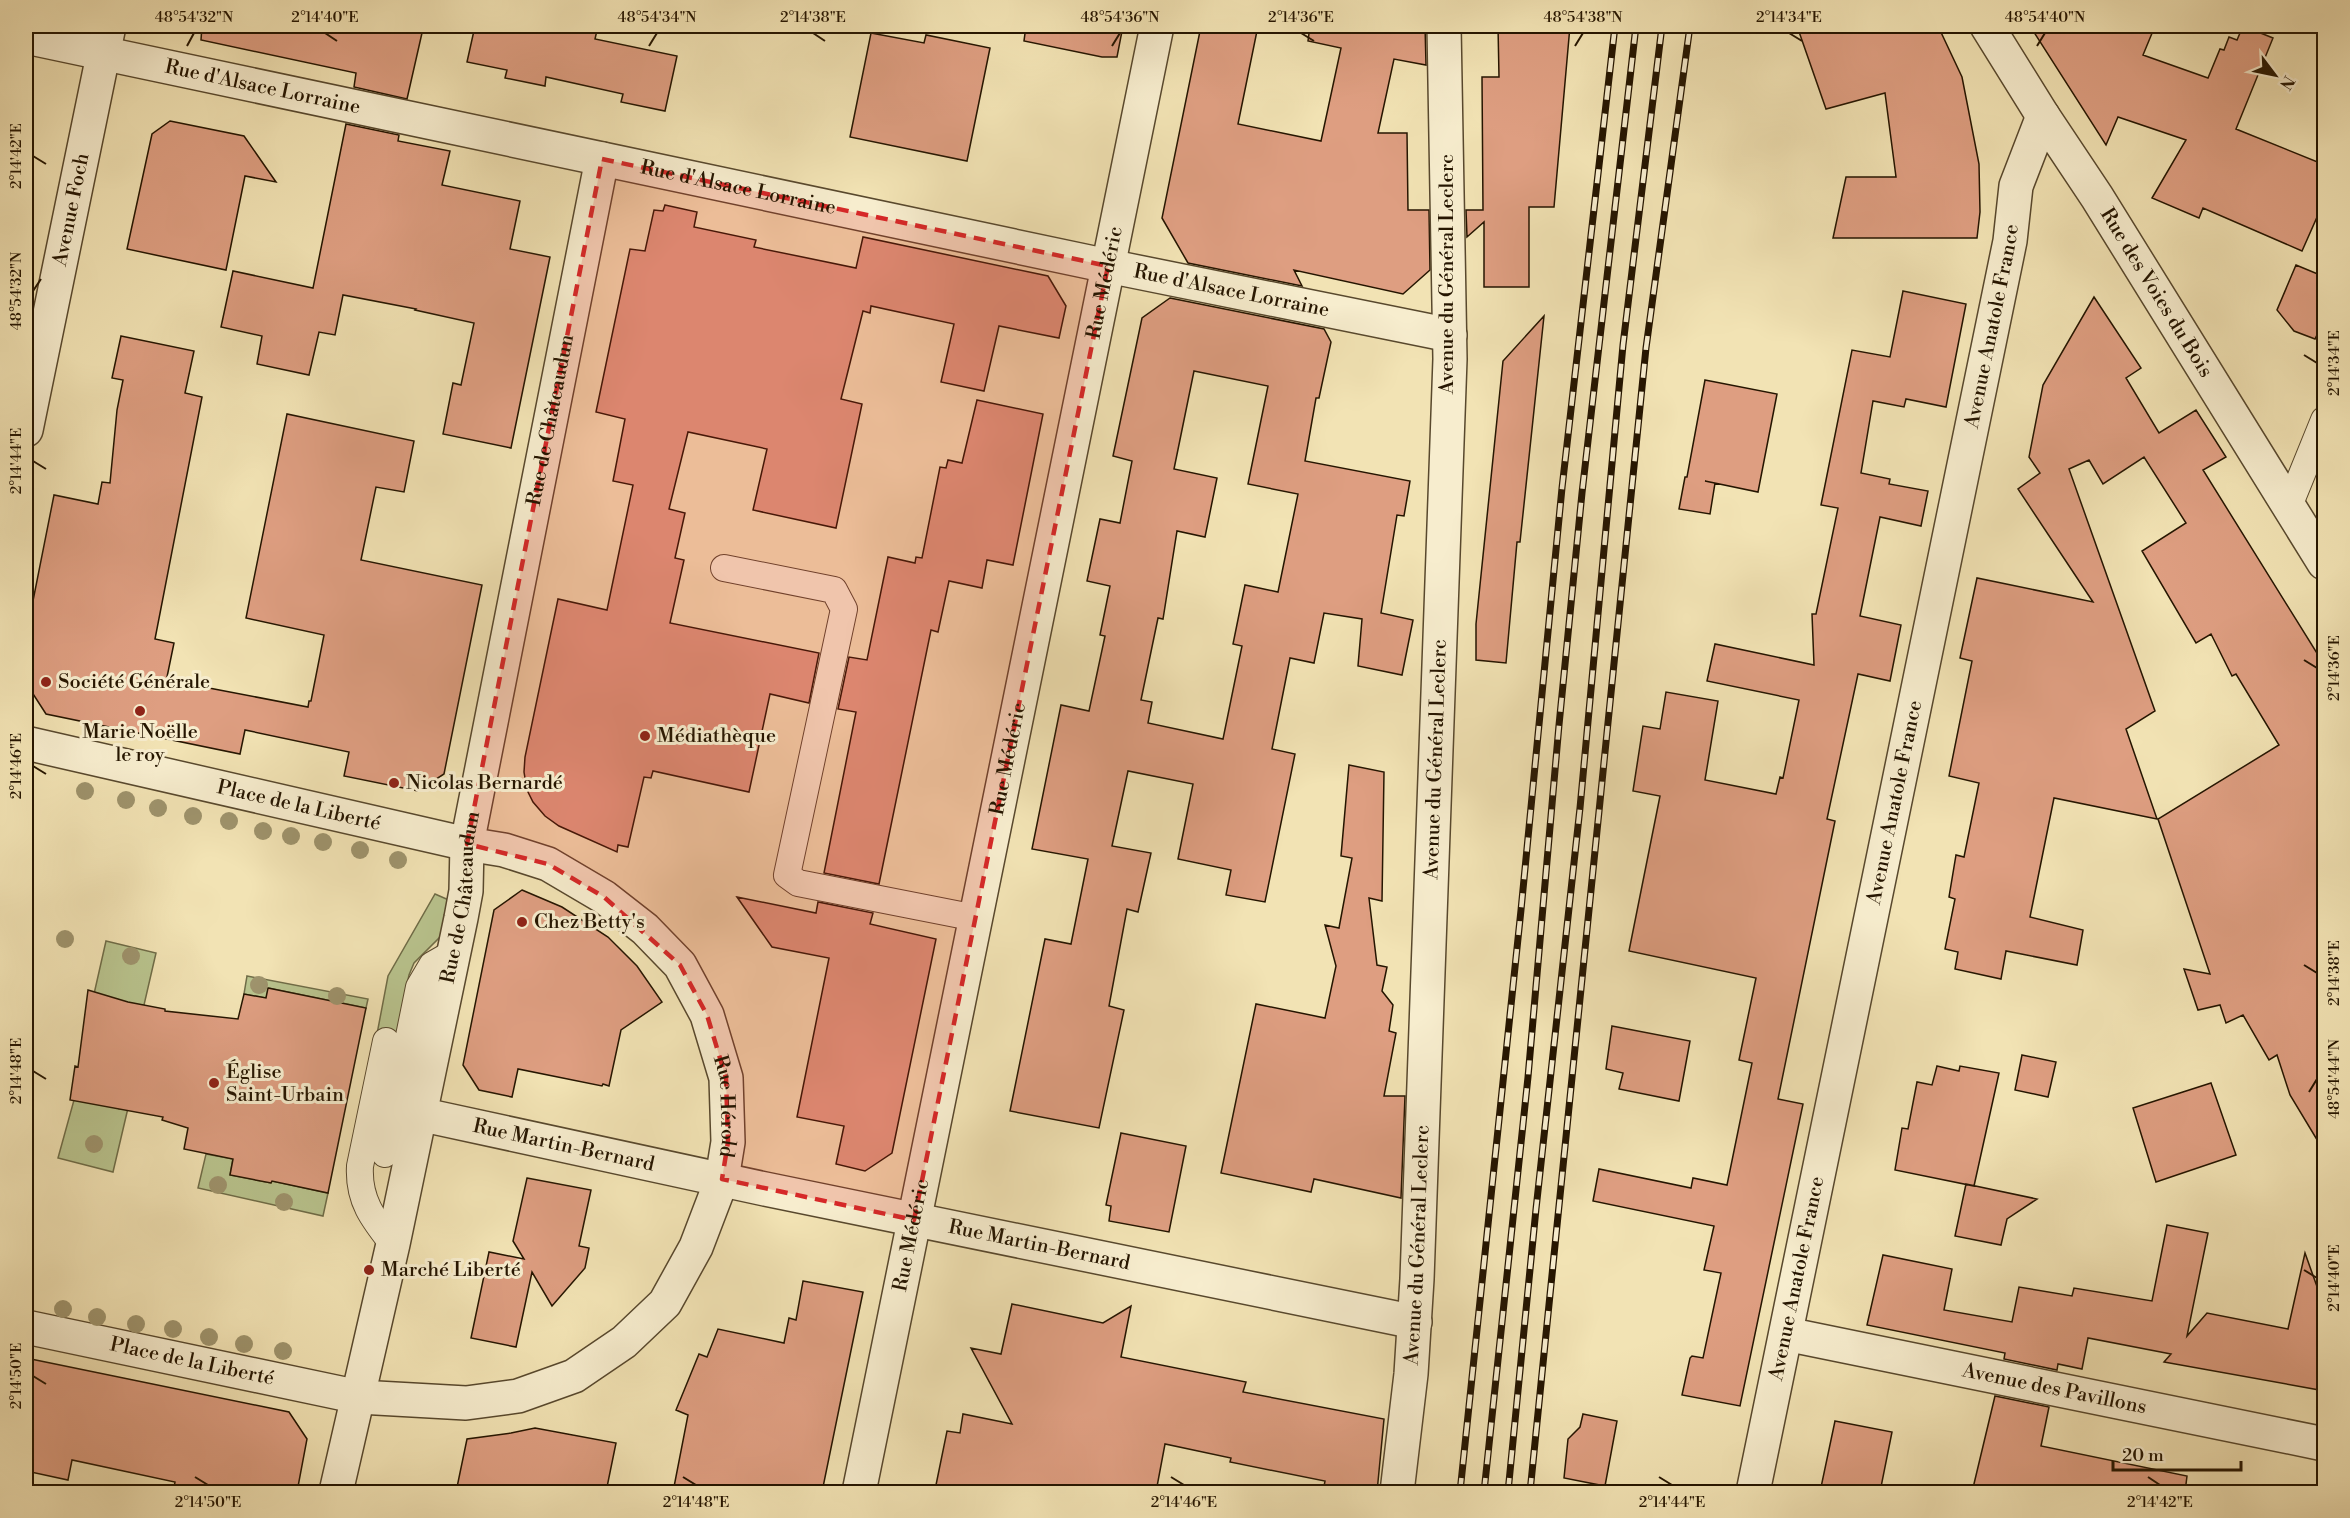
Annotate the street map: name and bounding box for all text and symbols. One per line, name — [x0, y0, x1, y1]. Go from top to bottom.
text: 48°54'32"N — [155, 8, 233, 27]
text: 2°14'40"E — [291, 8, 359, 27]
text: 48°54'34"N — [618, 8, 696, 27]
text: 2°14'38"E — [780, 8, 846, 27]
text: 48°54'36"N — [1081, 8, 1159, 27]
text: 2°14'36"E — [1268, 8, 1334, 27]
text: 48°54'38"N — [1544, 8, 1622, 27]
text: 2°14'34"E — [1756, 8, 1822, 27]
text: 48°54'40"N — [2005, 8, 2085, 27]
north arrow — [2245, 45, 2305, 105]
street label: Rue d'Alsace Lorraine — [163, 54, 363, 120]
text: N — [2275, 72, 2299, 93]
text: 2°14'42"E — [7, 123, 26, 189]
street label: Avenue Foch — [47, 151, 95, 269]
street label: Avenue du Général Leclerc — [1435, 154, 1460, 395]
street label: Rue d'Alsace Lorraine — [638, 155, 838, 221]
street label: Rue des Voies du Bois — [2094, 203, 2218, 382]
street label: Avenue Anatole France — [1959, 223, 2024, 432]
street label: Rue Médéric — [1081, 224, 1128, 341]
text: 48°54'32"N — [7, 252, 26, 330]
street label: Rue d'Alsace Lorraine — [1131, 259, 1332, 323]
text: 2°14'34"E — [2325, 330, 2344, 396]
street label: Rue de Châteaudun — [521, 332, 580, 508]
text: 2°14'44"E — [7, 428, 26, 494]
text: 2°14'36"E — [2325, 635, 2344, 701]
street label: Avenue du Général Leclerc — [1419, 639, 1452, 881]
place label: Société Générale — [58, 670, 210, 695]
marker: Société Générale — [39, 675, 53, 689]
street label: Avenue Anatole France — [1861, 698, 1928, 908]
street label: Rue Médéric — [984, 700, 1032, 818]
marker: Marie Noëlle le roy — [133, 704, 147, 718]
place label: Marie Noëlle le roy — [82, 720, 198, 768]
place label: Médiathèque — [657, 724, 776, 749]
marker: Médiathèque — [638, 729, 652, 743]
text: 2°14'46"E — [7, 733, 26, 799]
place label: Nicolas Bernardé — [406, 771, 563, 796]
street label: Place de la Liberté — [215, 775, 383, 836]
marker: Nicolas Bernardé — [387, 776, 401, 790]
street label: Rue de Châteaudun — [435, 809, 486, 986]
place label: Chez Betty's — [534, 910, 645, 935]
marker: Chez Betty's — [515, 915, 529, 929]
text: 2°14'38"E — [2325, 940, 2344, 1006]
text: 2°14'48"E — [7, 1038, 26, 1104]
text: 48°54'44"N — [2325, 1039, 2344, 1119]
street label: Rue Hérold — [707, 1052, 741, 1160]
place label: Église Saint-Urbain — [226, 1059, 344, 1108]
marker: Église Saint-Urbain — [207, 1076, 221, 1090]
street label: Rue Martin-Bernard — [471, 1114, 657, 1177]
street label: Avenue du Général Leclerc — [1399, 1124, 1435, 1367]
street label: Avenue Anatole France — [1764, 1174, 1830, 1384]
street label: Rue Médéric — [888, 1177, 935, 1294]
street label: Rue Martin-Bernard — [946, 1214, 1133, 1276]
text: 2°14'40"E — [2325, 1244, 2344, 1312]
place label: Marché Liberté — [381, 1258, 521, 1283]
marker: Marché Liberté — [362, 1263, 376, 1277]
street label: Place de la Liberté — [108, 1332, 276, 1392]
text: 2°14'50"E — [7, 1343, 26, 1409]
street label: Avenue des Pavillons — [1959, 1358, 2149, 1420]
scale bar — [2113, 1434, 2240, 1472]
text: 20 m — [2122, 1444, 2164, 1467]
text: 2°14'50"E — [175, 1493, 241, 1512]
text: 2°14'48"E — [663, 1493, 729, 1512]
text: 2°14'46"E — [1151, 1493, 1217, 1512]
text: 2°14'44"E — [1639, 1493, 1705, 1512]
text: 2°14'42"E — [2127, 1493, 2193, 1512]

